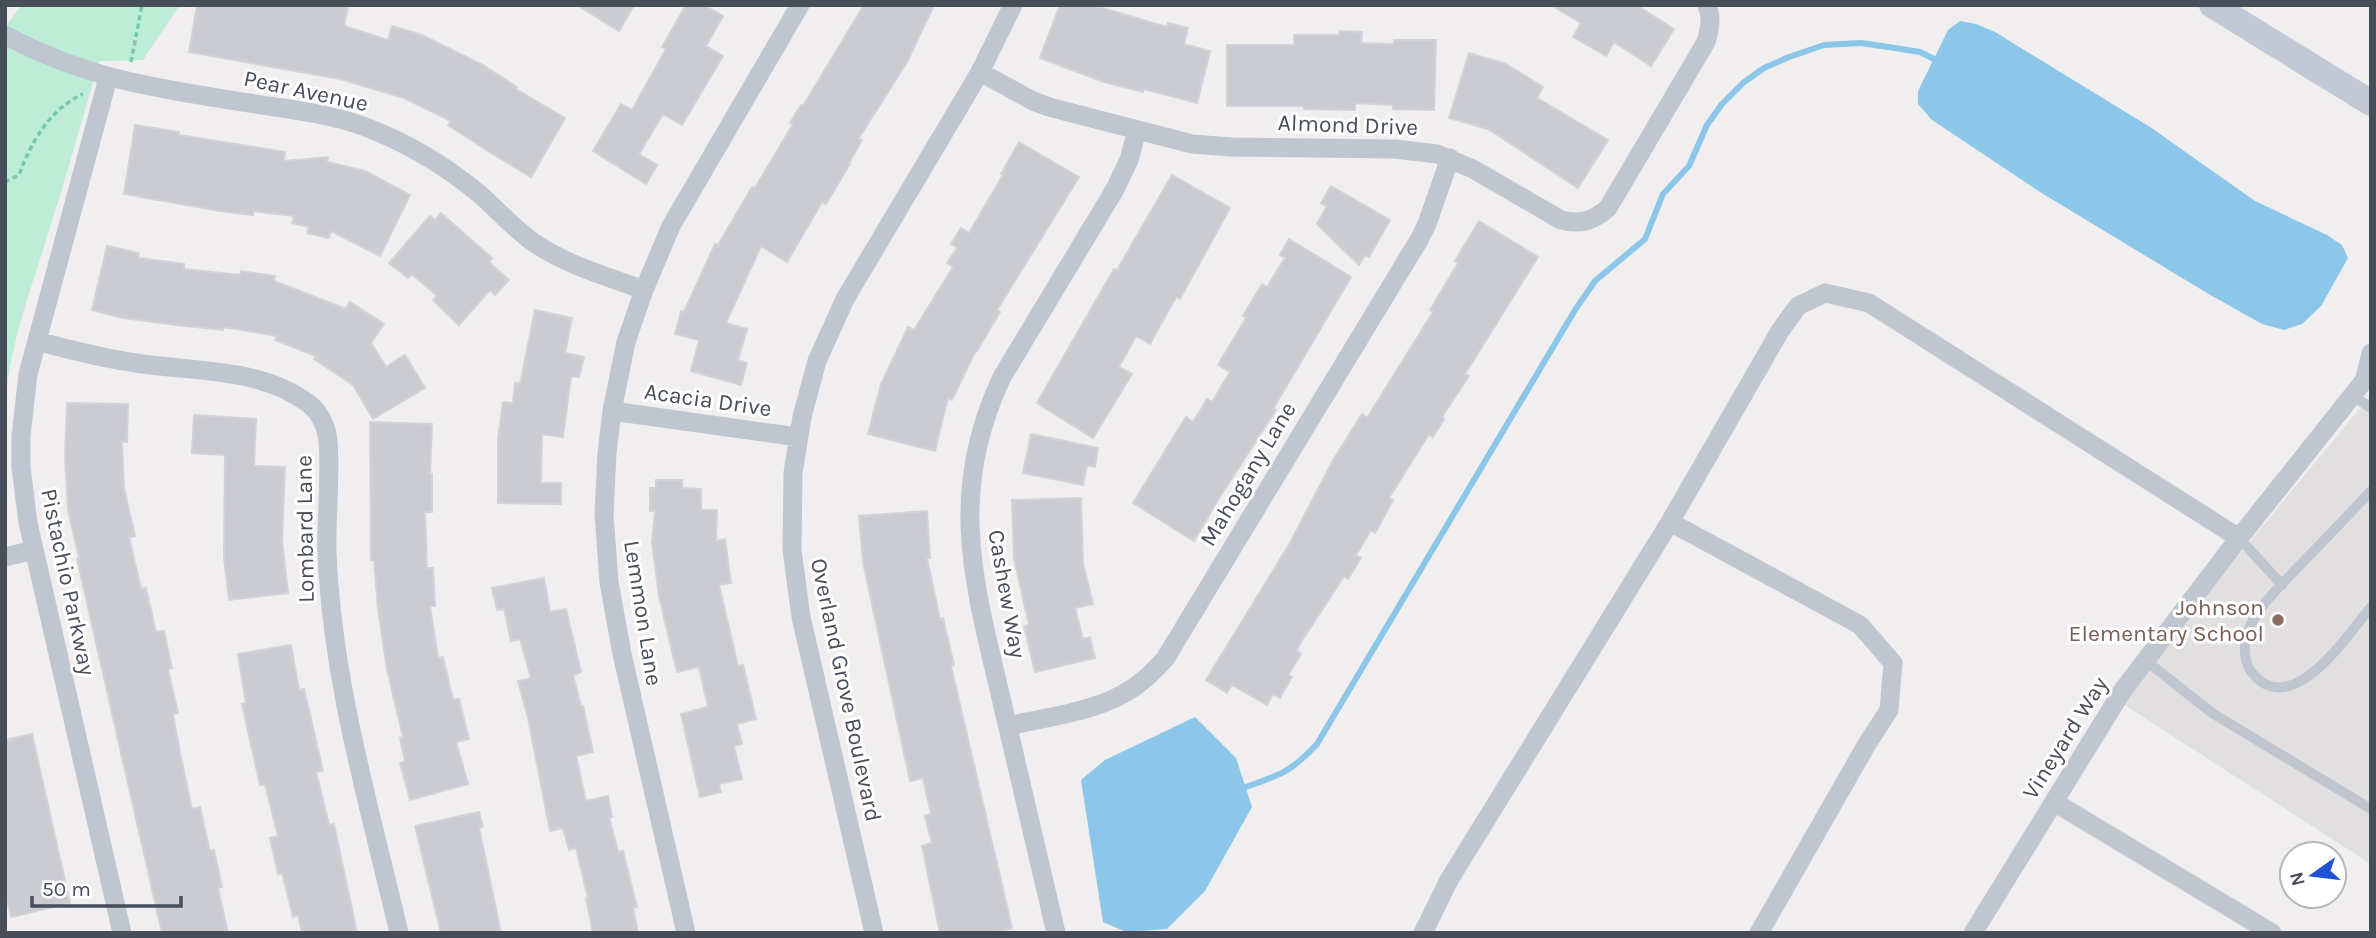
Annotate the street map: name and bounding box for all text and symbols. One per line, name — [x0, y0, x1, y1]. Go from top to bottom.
street label: Pear Avenue — [241, 65, 371, 117]
street label: Almond Drive — [1277, 109, 1419, 141]
street label: Acacia Drive — [643, 378, 773, 422]
street label: Mahogany Lane — [1194, 397, 1302, 551]
street label: Lombard Lane — [290, 455, 320, 603]
street label: Pistachio Parkway — [35, 486, 101, 678]
street label: Cashew Way — [982, 528, 1032, 661]
street label: Lemmon Lane — [618, 538, 668, 688]
street label: Overland Grove Boulevard — [805, 556, 887, 824]
place label: Johnson Elementary School — [2069, 594, 2264, 647]
marker: Johnson Elementary School — [2270, 612, 2286, 628]
street label: Vineyard Way — [2017, 671, 2114, 804]
north arrow — [2278, 840, 2348, 910]
scale bar — [32, 864, 180, 908]
text: N — [2285, 870, 2310, 888]
text: 50 m — [42, 877, 91, 901]

